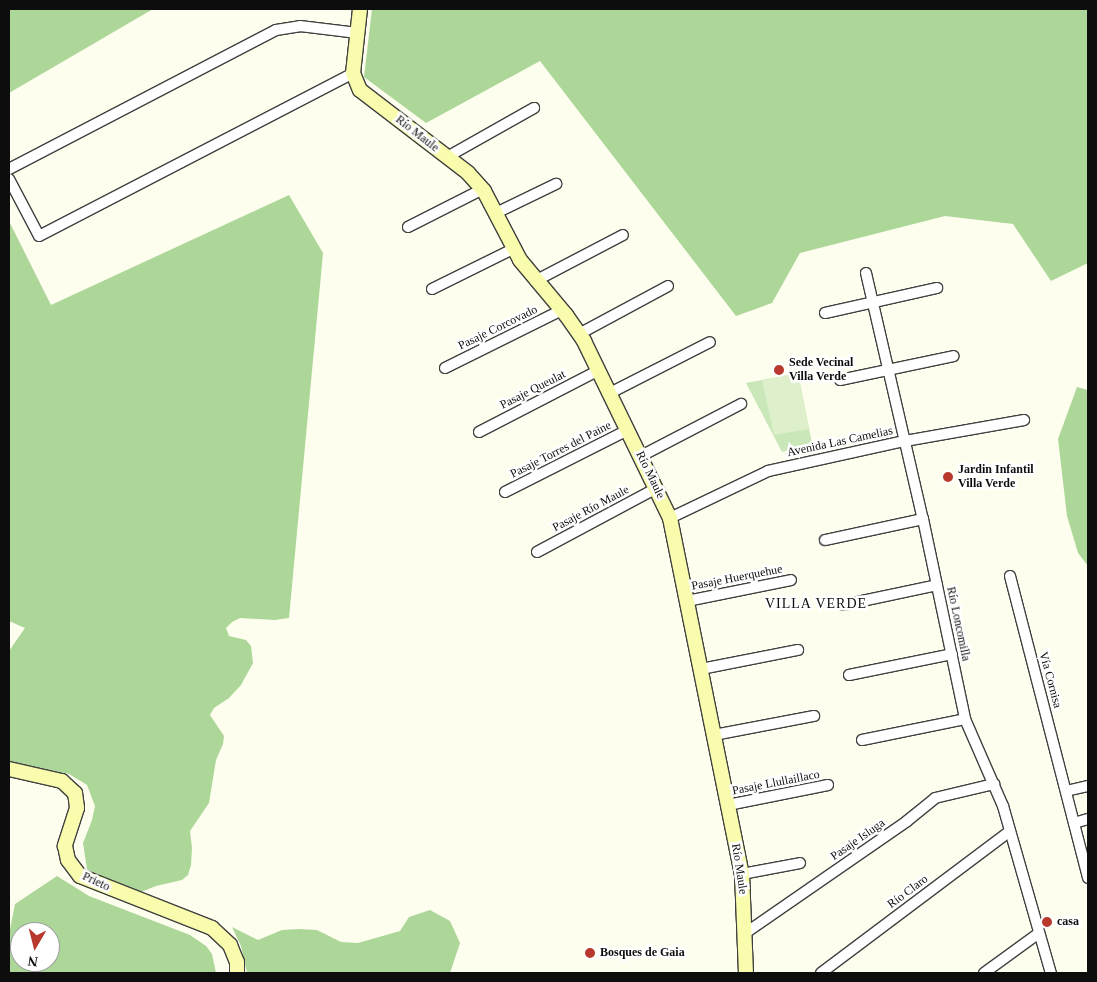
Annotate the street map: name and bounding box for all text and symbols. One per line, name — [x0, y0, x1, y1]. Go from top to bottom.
street label: Río Maule — [392, 113, 442, 155]
street label: Pasaje Corcovado — [456, 303, 540, 353]
place label: Sede Vecinal Villa Verde — [789, 356, 854, 384]
marker: Sede Vecinal Villa Verde — [773, 364, 785, 376]
street label: Pasaje Queulat — [498, 367, 568, 413]
street label: Pasaje Torres del Paine — [508, 418, 614, 482]
street label: Avenida Las Camelias — [786, 424, 894, 460]
street label: Río Maule — [632, 449, 668, 501]
place label: Jardin Infantil Villa Verde — [958, 463, 1034, 491]
marker: Jardin Infantil Villa Verde — [942, 471, 954, 483]
street label: Pasaje Río Maule — [550, 483, 632, 535]
street label: Pasaje Huerquehue — [690, 562, 784, 594]
street label: Río Loncomilla — [943, 586, 973, 662]
district label: VILLA VERDE — [763, 596, 869, 612]
street label: Vía Cornisa — [1036, 650, 1064, 710]
street label: Pasaje Llullaillaco — [731, 767, 821, 799]
street label: Pasaje Isluga — [828, 816, 888, 864]
street label: Río Maule — [728, 843, 750, 895]
street label: Prieto — [80, 869, 112, 895]
street label: Río Claro — [885, 872, 931, 912]
place label: casa — [1057, 915, 1079, 929]
marker: casa — [1041, 916, 1053, 928]
north arrow — [10, 922, 60, 972]
place label: Bosques de Gaia — [600, 946, 685, 960]
marker: Bosques de Gaia — [584, 947, 596, 959]
text: N — [27, 953, 39, 969]

